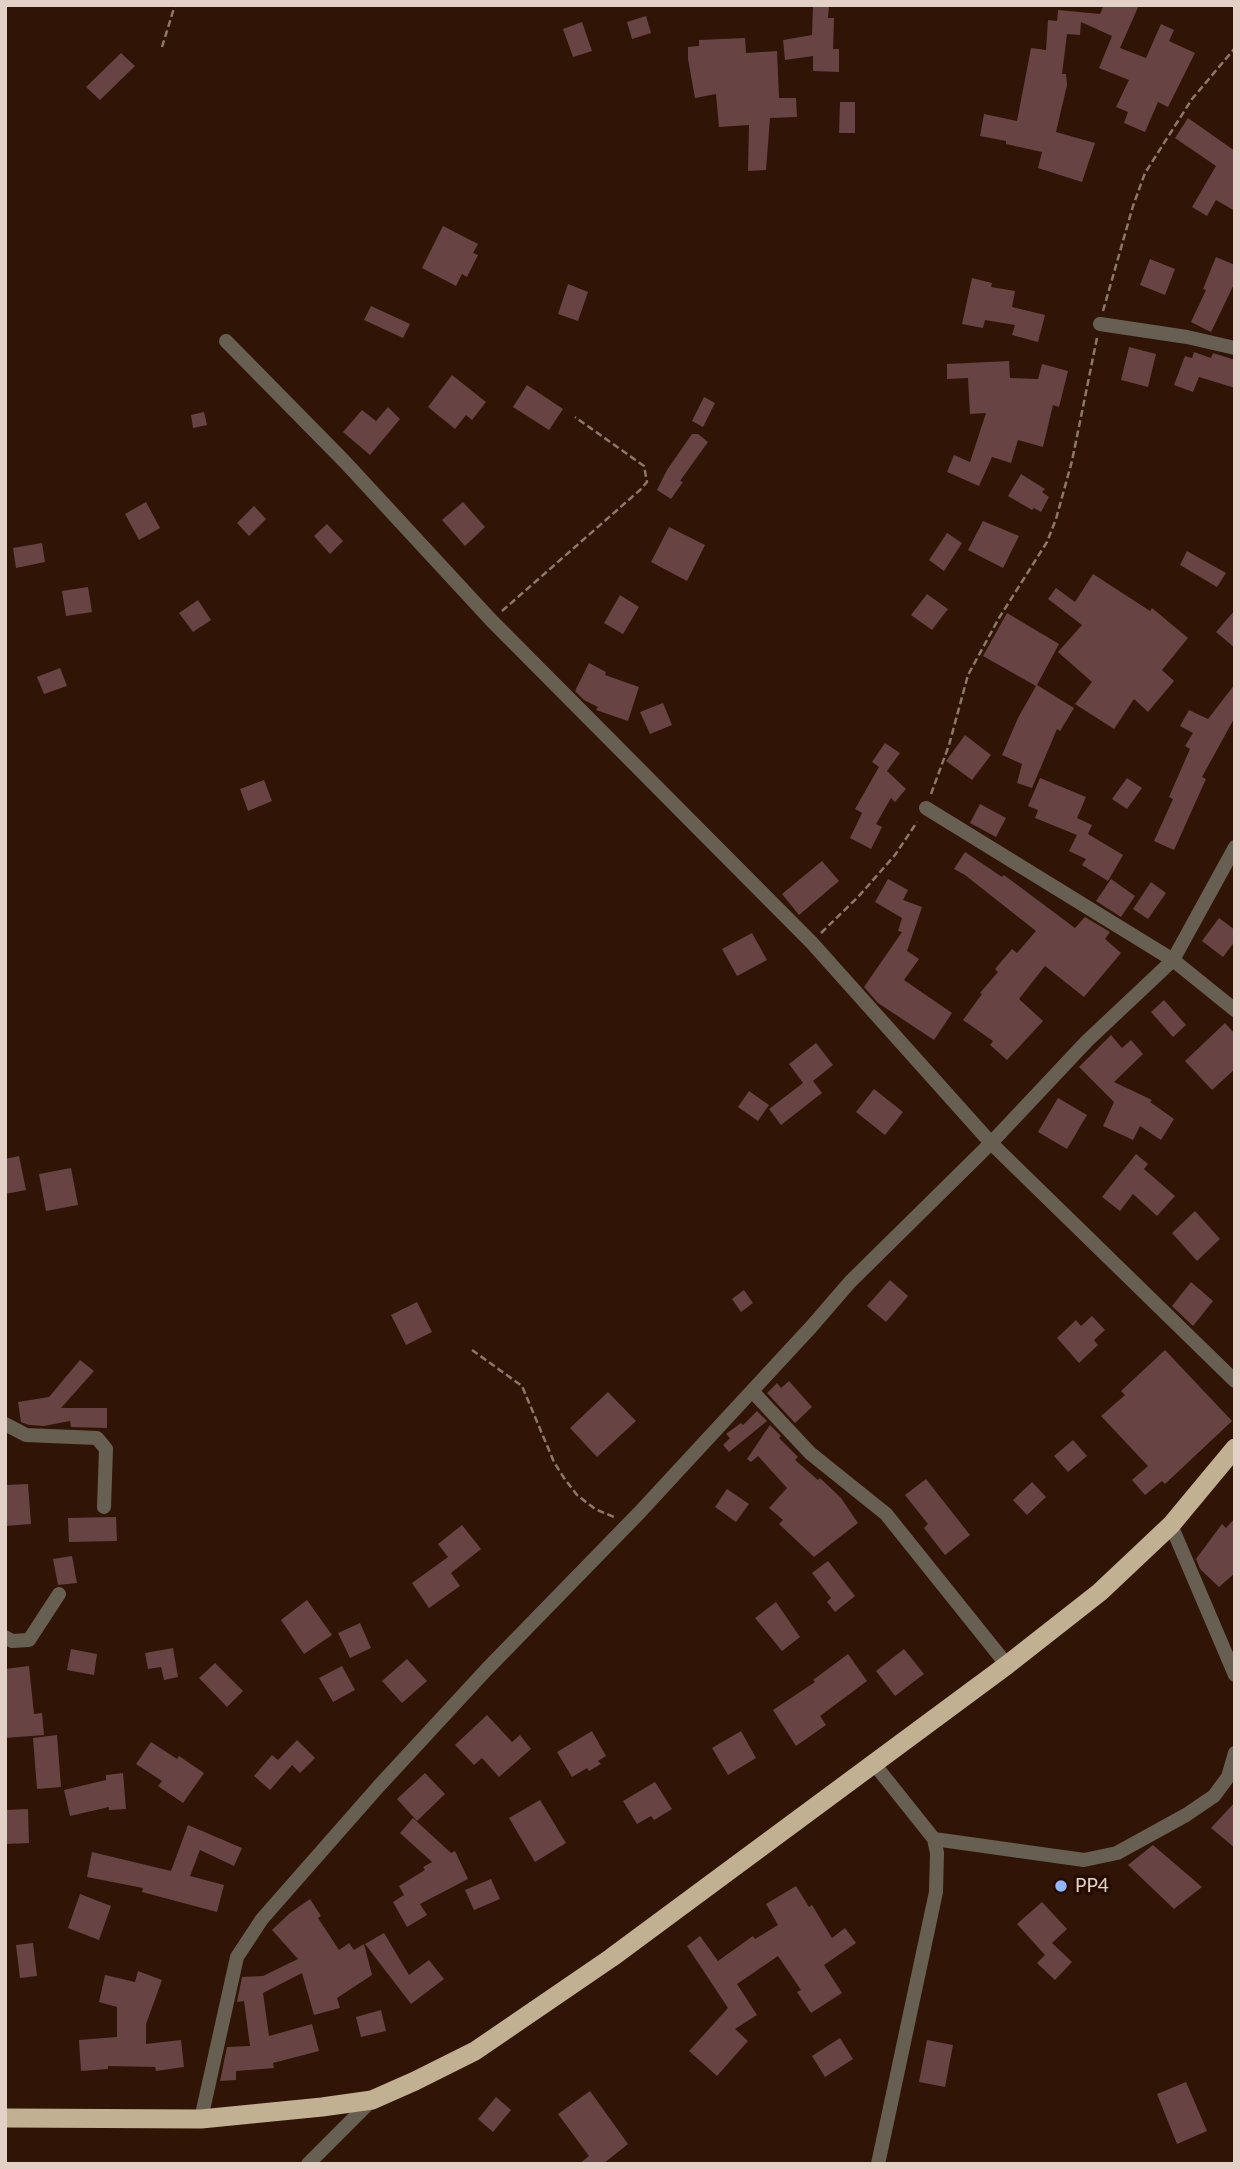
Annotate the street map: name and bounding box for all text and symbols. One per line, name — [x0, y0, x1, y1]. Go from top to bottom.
place label: PP4 — [1075, 1875, 1109, 1897]
marker: PP4 — [1053, 1878, 1069, 1894]

